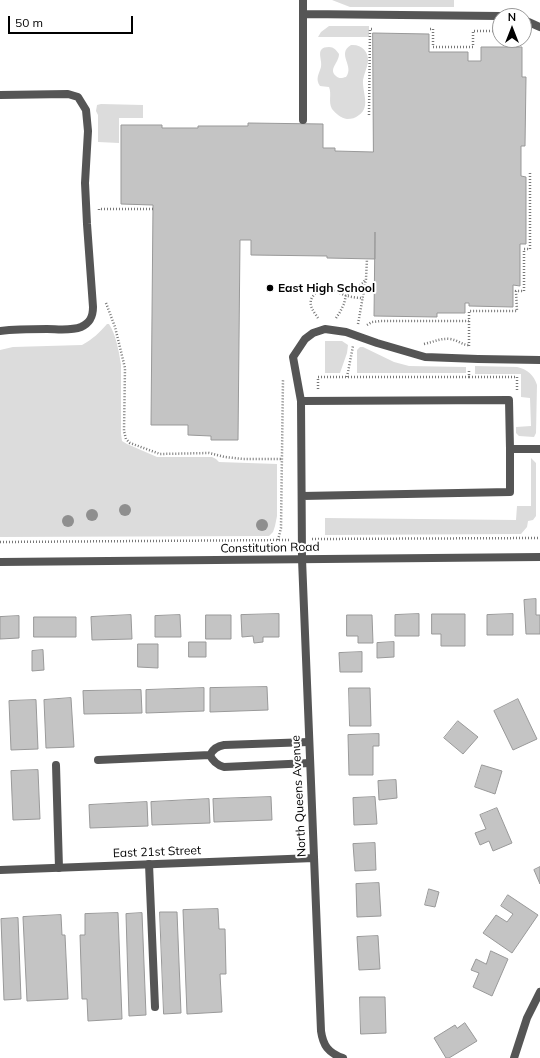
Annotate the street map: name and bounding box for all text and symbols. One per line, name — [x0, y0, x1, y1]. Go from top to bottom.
scale bar — [10, 8, 135, 34]
north arrow — [492, 8, 532, 48]
text: N — [508, 10, 516, 24]
text: 50 m — [15, 15, 43, 30]
place label: East High School — [278, 281, 375, 295]
marker: East High School — [265, 283, 275, 293]
street label: Constitution Road — [220, 540, 320, 556]
street label: North Queens Avenue — [289, 735, 309, 857]
street label: East 21st Street — [113, 843, 201, 861]

